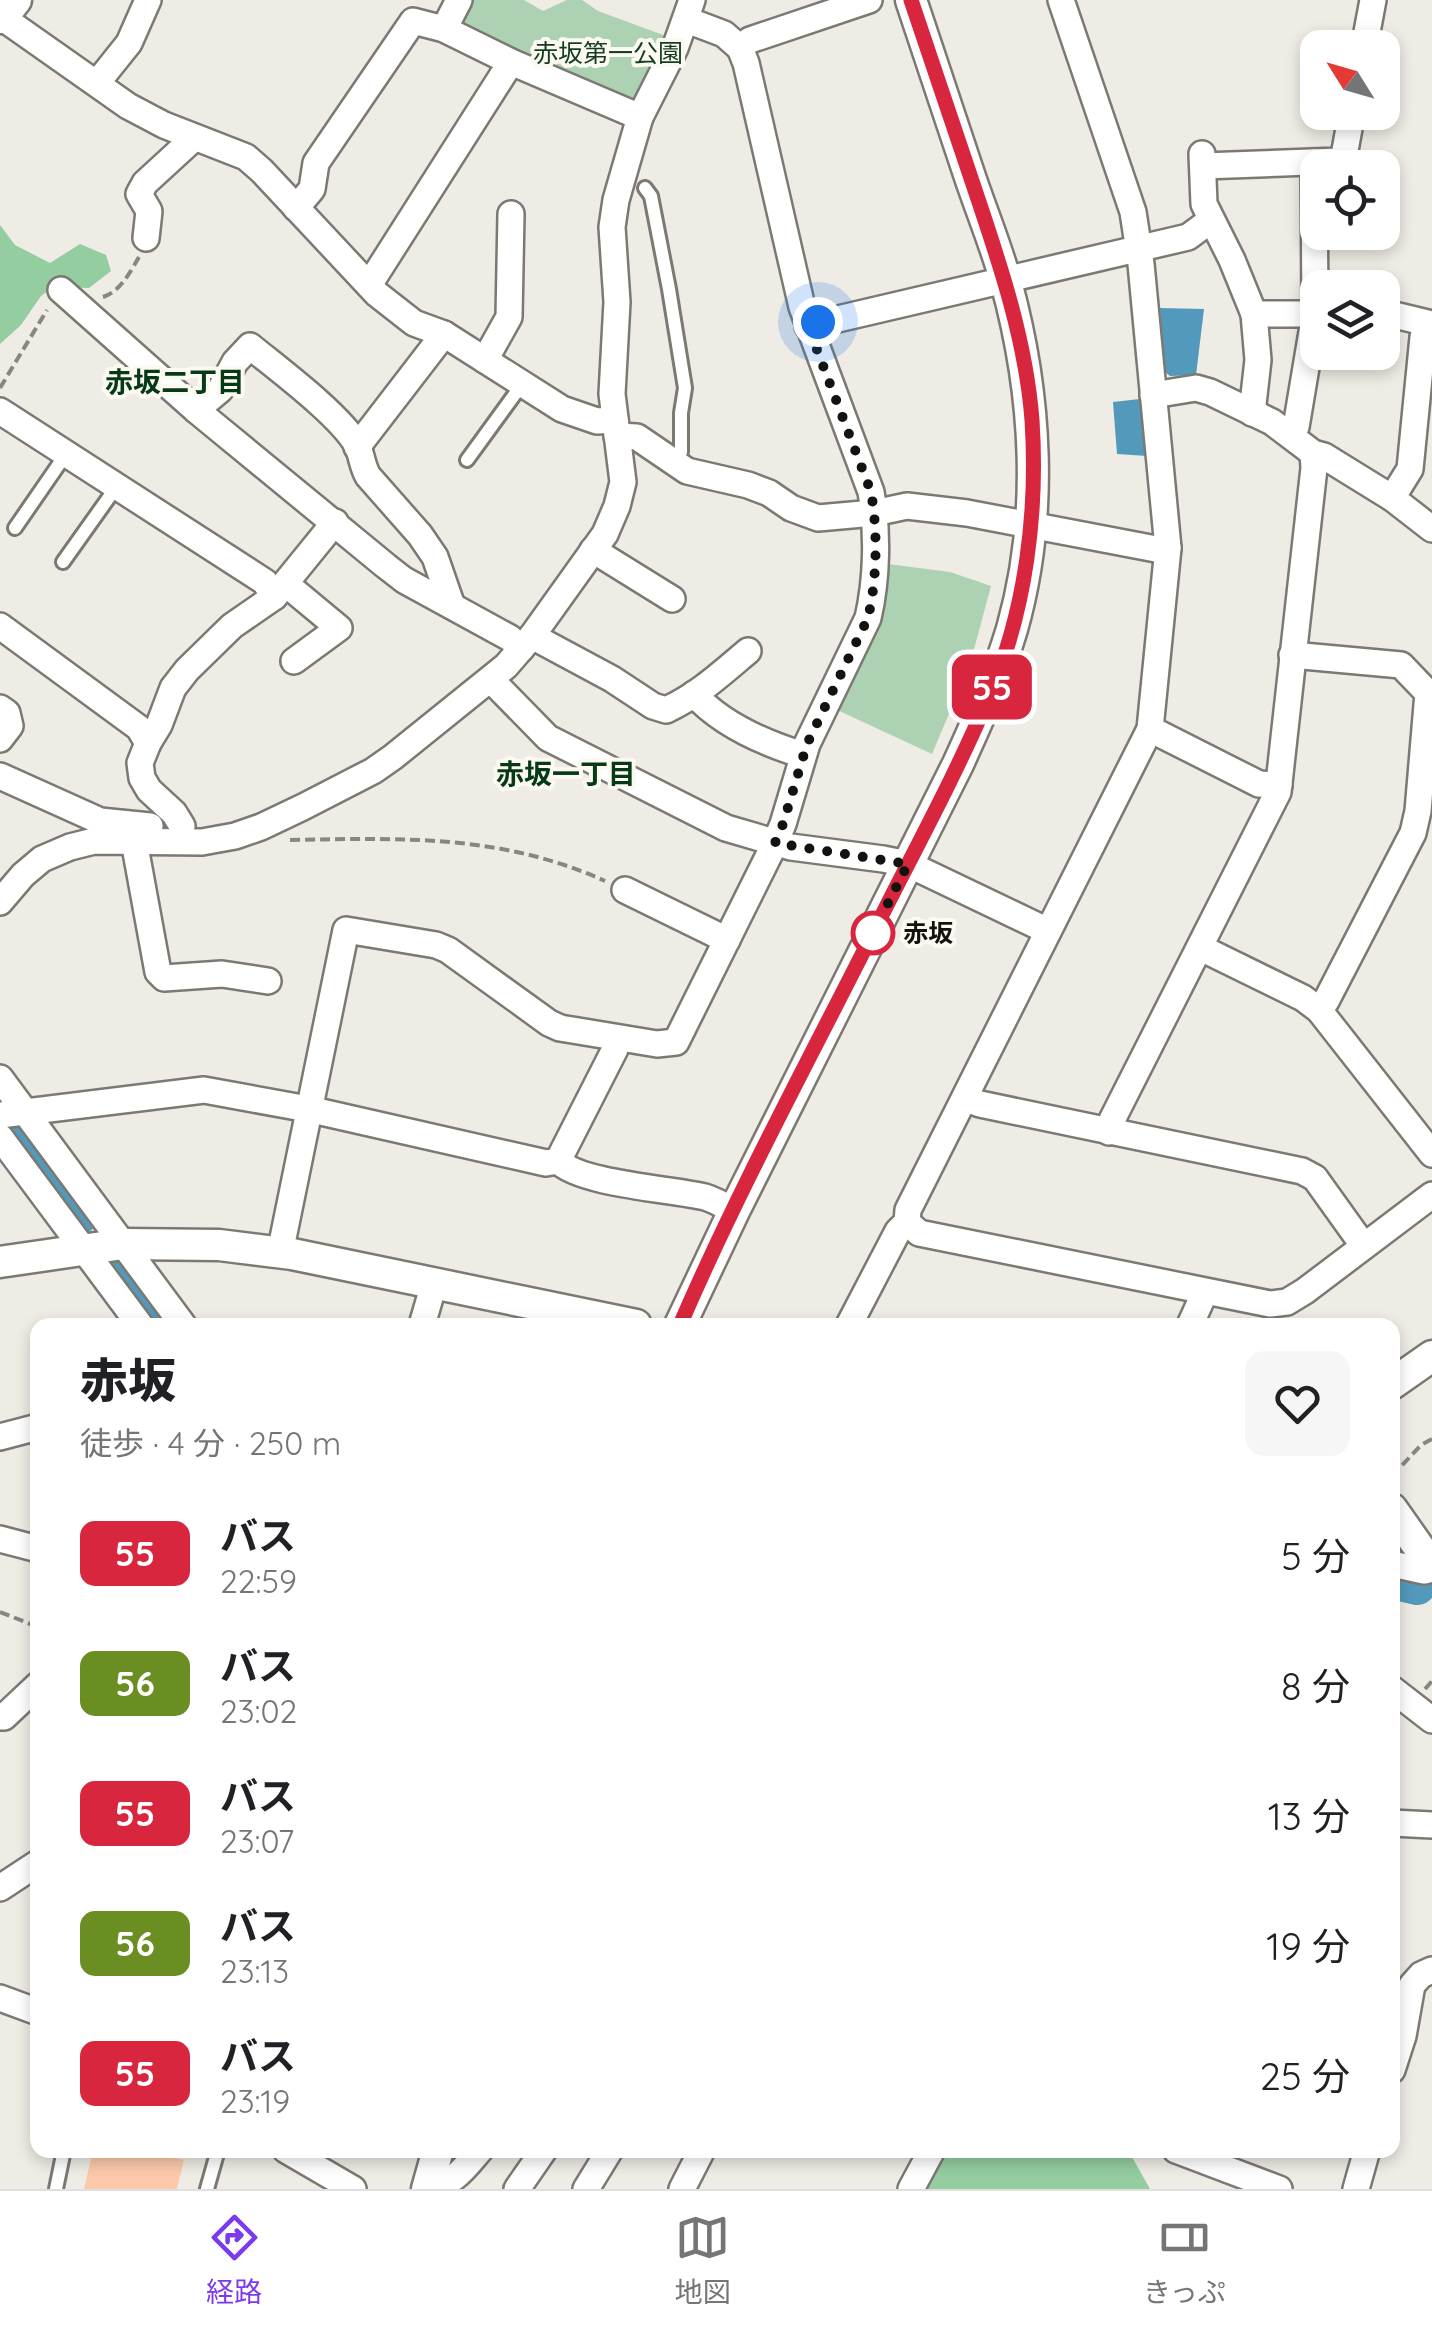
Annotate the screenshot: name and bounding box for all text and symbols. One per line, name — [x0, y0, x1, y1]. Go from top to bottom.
north arrow — [1300, 30, 1400, 130]
map controls — [1300, 30, 1400, 370]
park label: 赤坂第一公園 — [533, 37, 683, 68]
button: locate — [1300, 150, 1400, 250]
button: layers — [1300, 270, 1400, 370]
your location — [793, 297, 843, 347]
district label: 赤坂二丁目 — [105, 364, 245, 399]
line badge: 55 — [947, 654, 1037, 720]
text: 55 — [972, 665, 1012, 709]
district label: 赤坂一丁目 — [496, 756, 636, 791]
marker: 赤坂 — [852, 912, 894, 954]
place label: 赤坂 — [903, 917, 953, 948]
text: 赤坂 — [80, 1350, 176, 1410]
button: heart — [1245, 1351, 1350, 1456]
text: 徒歩 · 4 分 · 250 m — [80, 1423, 341, 1463]
text: バス — [220, 1512, 296, 1560]
text: 55 — [115, 1531, 155, 1575]
text: 5 分 — [1281, 1532, 1350, 1580]
text: 22:59 — [220, 1561, 297, 1601]
text: バス — [220, 1642, 296, 1690]
text: 56 — [115, 1661, 155, 1705]
text: 8 分 — [1281, 1662, 1350, 1710]
text: 23:02 — [220, 1691, 297, 1731]
text: バス — [220, 1772, 296, 1820]
text: 55 — [115, 1791, 155, 1835]
text: 13 分 — [1268, 1792, 1350, 1840]
text: 23:07 — [220, 1821, 294, 1861]
text: バス — [220, 1902, 296, 1950]
text: 56 — [115, 1921, 155, 1965]
text: 19 分 — [1266, 1922, 1350, 1970]
text: 23:13 — [220, 1951, 289, 1991]
text: バス — [220, 2032, 296, 2080]
text: 55 — [115, 2051, 155, 2095]
text: 25 分 — [1260, 2052, 1350, 2100]
text: 23:19 — [220, 2081, 290, 2121]
tab: 経路 — [206, 2210, 262, 2310]
tab: 地図 — [675, 2210, 731, 2310]
tab: きっぷ — [1143, 2210, 1226, 2310]

